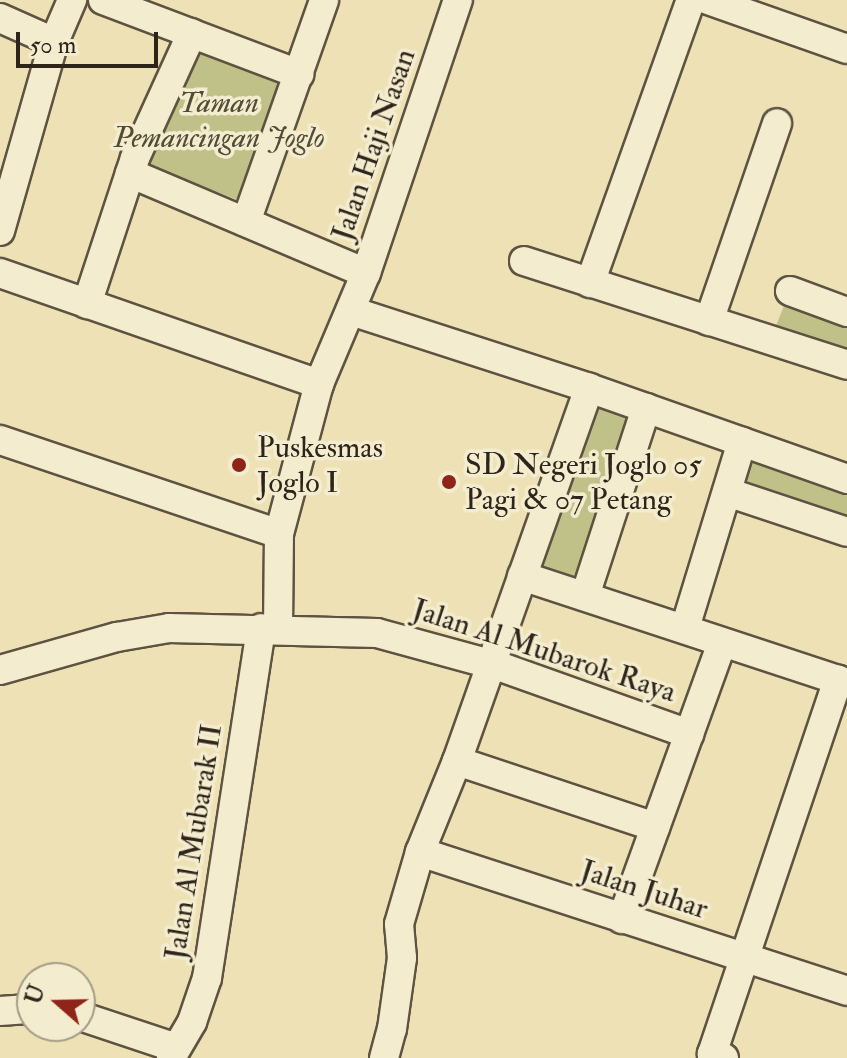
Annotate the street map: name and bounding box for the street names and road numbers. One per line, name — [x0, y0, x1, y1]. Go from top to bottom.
street label: Jalan Haji Nasan — [324, 44, 424, 246]
street label: Jalan Al Mubarok Raya — [408, 591, 680, 711]
street label: Jalan Al Mubarak II — [158, 722, 230, 962]
street label: Jalan Juhar — [576, 852, 712, 928]

